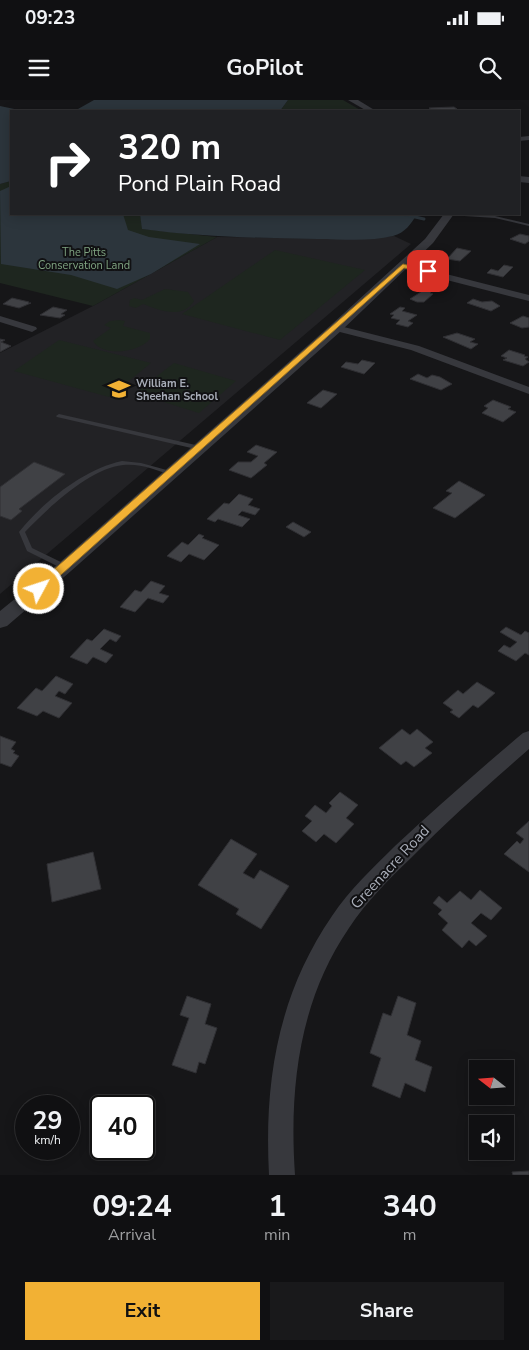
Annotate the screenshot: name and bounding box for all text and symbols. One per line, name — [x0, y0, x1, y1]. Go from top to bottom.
text: 09:23 — [25, 5, 75, 31]
text: GoPilot — [226, 53, 303, 83]
icon: menu — [25, 54, 53, 82]
icon: search — [476, 54, 504, 82]
text: 320 m — [118, 124, 221, 171]
icon: right — [35, 130, 100, 195]
text: Pond Plain Road — [118, 169, 281, 199]
park label: The Pitts Conservation Land — [38, 245, 130, 273]
pin — [407, 250, 449, 292]
icon: arrive — [414, 257, 442, 285]
school or university icon: William E. Sheehan School — [106, 376, 132, 402]
place label: William E. Sheehan School — [136, 376, 218, 404]
position arrow — [12.0, 562, 64.0, 614]
street label: Greenacre Road — [346, 821, 434, 913]
north arrow — [469, 1060, 514, 1105]
map controls — [469, 1060, 514, 1160]
speed limit sign: 40 — [90, 1095, 155, 1160]
text: 29 — [32, 1104, 63, 1138]
button: sound — [469, 1115, 514, 1160]
text: km/h — [34, 1132, 61, 1148]
text: 09:24 — [92, 1186, 172, 1227]
text: 1 — [268, 1186, 286, 1227]
text: 340 — [383, 1186, 437, 1227]
text: Arrival — [108, 1224, 156, 1246]
text: min — [264, 1224, 290, 1246]
text: m — [403, 1224, 417, 1246]
button: Exit — [25, 1282, 260, 1340]
button: Share — [270, 1282, 504, 1340]

